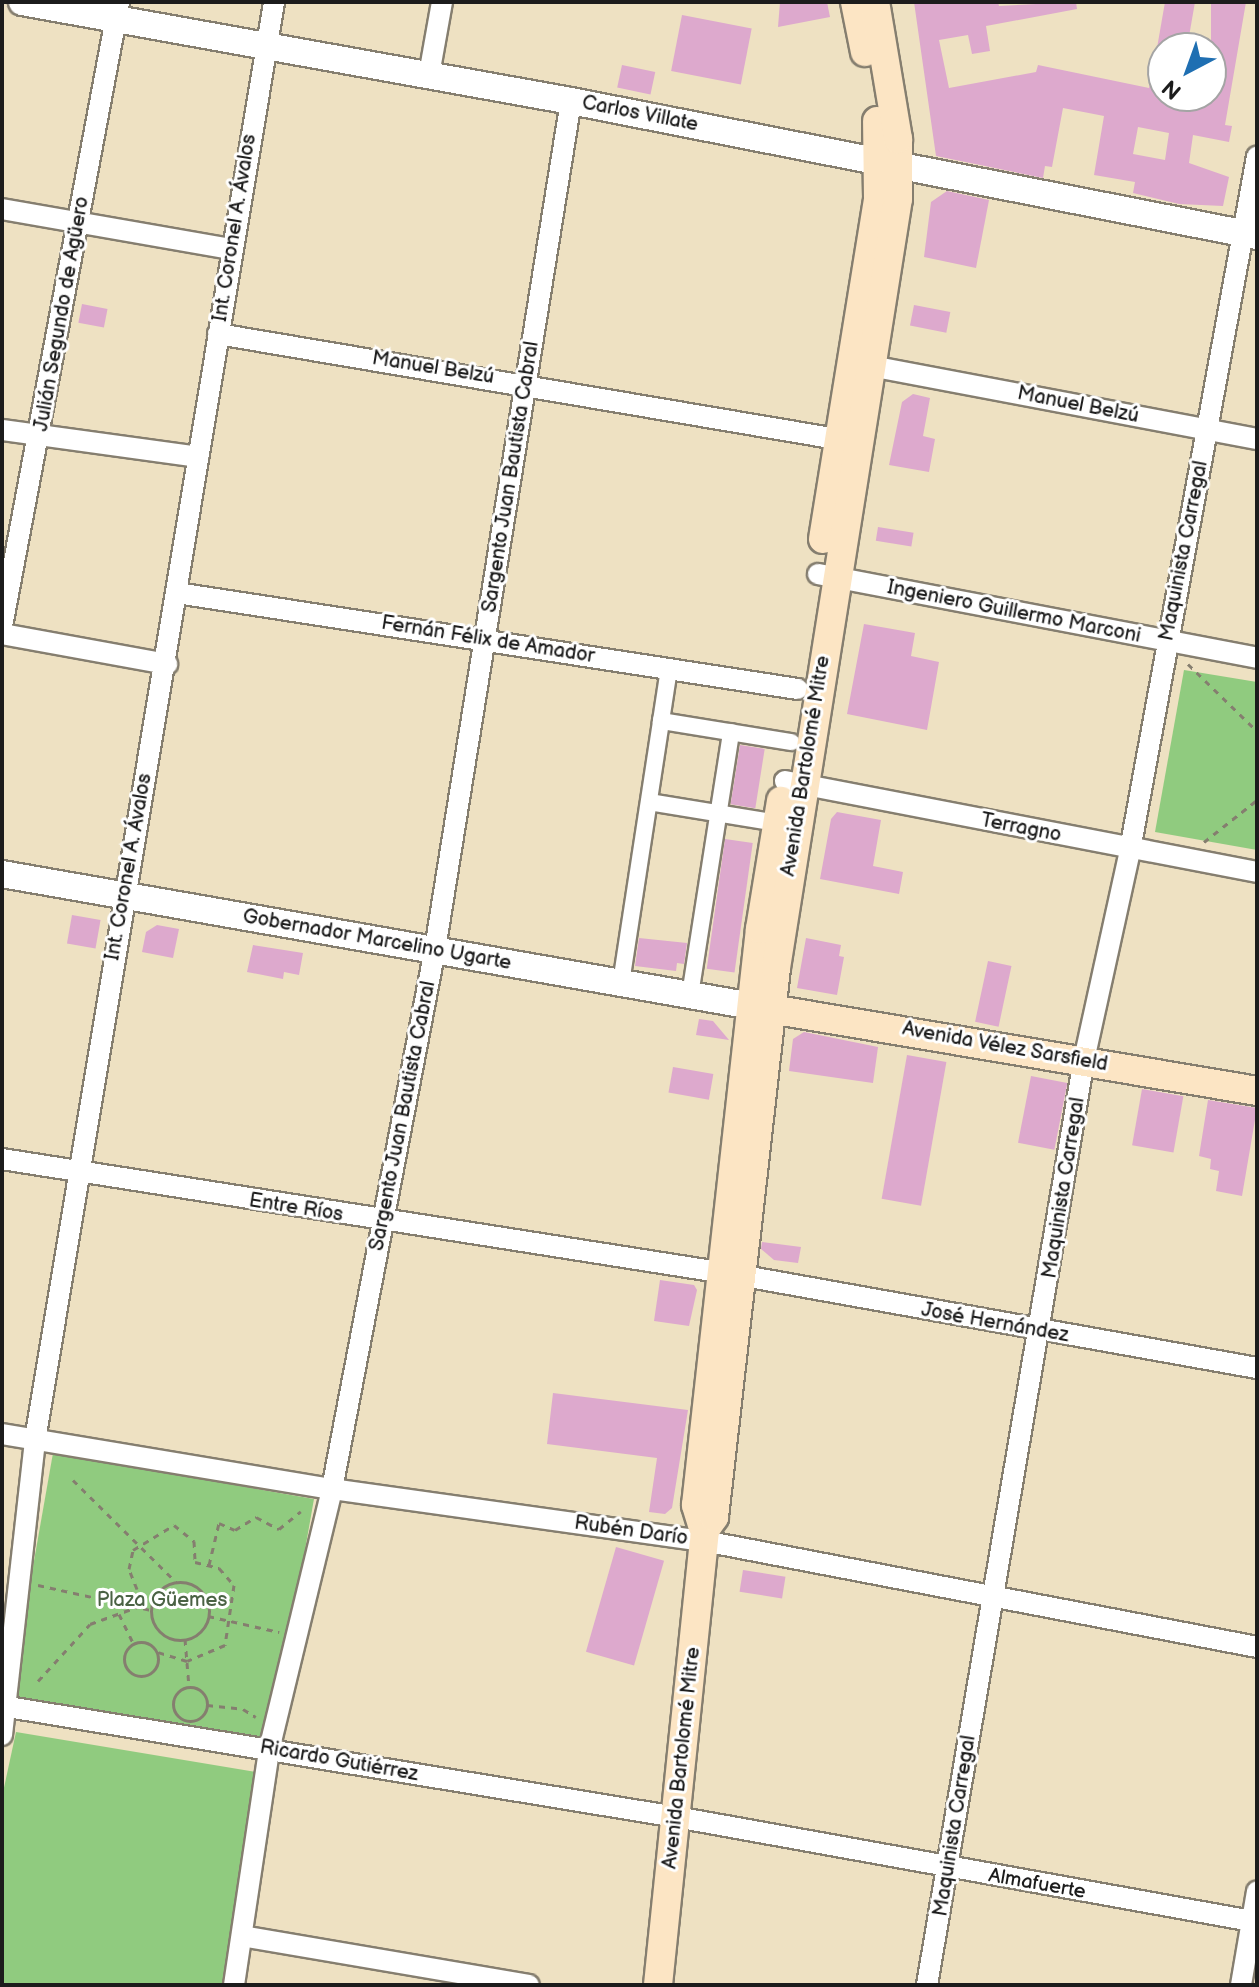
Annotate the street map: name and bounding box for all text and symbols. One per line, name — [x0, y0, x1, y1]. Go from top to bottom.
north arrow — [1147, 32, 1227, 112]
text: N — [1157, 73, 1187, 105]
street label: Carlos Villate — [580, 91, 700, 137]
street label: Int. Coronel A. Ávalos — [208, 133, 262, 323]
street label: Julián Segundo de Agüero — [30, 195, 94, 433]
street label: Sargento Juan Bautista Cabral — [478, 339, 544, 615]
street label: Manuel Belzú — [370, 347, 496, 389]
street label: Manuel Belzú — [1015, 381, 1141, 429]
street label: Maquinista Carregal — [1155, 459, 1213, 643]
street label: Ingeniero Guillermo Marconi — [885, 576, 1143, 648]
street label: Fernán Félix de Amador — [380, 611, 596, 669]
street label: Avenida Bartolomé Mitre — [777, 654, 835, 878]
street label: Int. Coronel A. Ávalos — [101, 772, 157, 962]
street label: Terragno — [979, 808, 1063, 848]
street label: Gobernador Marcelino Ugarte — [241, 905, 513, 975]
street label: Sargento Juan Bautista Cabral — [365, 979, 441, 1253]
street label: Avenida Vélez Sarsfield — [900, 1017, 1110, 1077]
street label: Maquinista Carregal — [1038, 1096, 1090, 1280]
street label: Entre Ríos — [247, 1189, 345, 1227]
street label: José Hernández — [919, 1298, 1071, 1348]
street label: Rubén Darío — [573, 1511, 689, 1551]
park label: Plaza Güemes — [97, 1588, 227, 1612]
street label: Avenida Bartolomé Mitre — [658, 1646, 706, 1870]
street label: Maquinista Carregal — [929, 1734, 981, 1918]
street label: Ricardo Gutiérrez — [258, 1735, 420, 1787]
street label: Almafuerte — [987, 1864, 1087, 1904]

